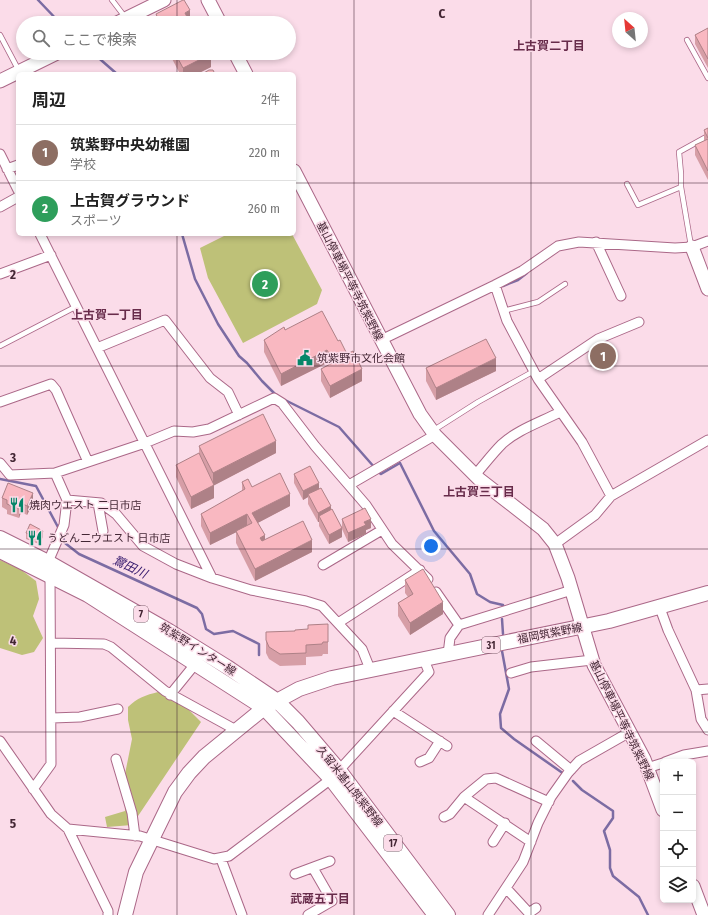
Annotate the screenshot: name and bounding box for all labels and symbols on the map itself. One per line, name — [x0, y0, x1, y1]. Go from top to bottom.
text: C — [439, 6, 446, 21]
north arrow — [612, 12, 648, 48]
district label: 上古賀二丁目 — [513, 39, 585, 53]
street label: 基山停車場平等寺筑紫野線 — [314, 219, 385, 343]
text: 2 — [9, 267, 16, 282]
pin: 2 — [252, 269, 278, 299]
district label: 上古賀一丁目 — [71, 308, 143, 322]
pin: 1 — [590, 341, 616, 371]
public building icon: 筑紫野市文化会館 — [296, 349, 314, 367]
place label: 筑紫野市文化会館 — [317, 352, 405, 365]
text: 3 — [9, 450, 16, 465]
district label: 上古賀三丁目 — [443, 485, 515, 499]
restaurant icon: 焼肉ウエスト 二日市店 — [8, 496, 26, 514]
place label: 焼肉ウエスト 二日市店 — [29, 499, 142, 512]
restaurant icon: うどん二ウエスト 日市店 — [26, 529, 44, 547]
place label: うどん二ウエスト 日市店 — [47, 532, 171, 545]
your location — [421, 536, 441, 556]
water label: 鷺田川 — [111, 553, 151, 582]
road number: 7 — [134, 606, 148, 622]
street label: 筑紫野インター線 — [157, 621, 238, 678]
street label: 福岡筑紫野線 — [516, 621, 584, 646]
text: 4 — [10, 633, 17, 648]
road number: 31 — [482, 637, 500, 653]
street label: 基山停車場平等寺筑紫野線 — [587, 658, 656, 782]
street label: 久留米基山筑紫野線 — [314, 743, 385, 829]
text: 5 — [10, 816, 16, 831]
road number: 17 — [384, 835, 402, 851]
district label: 武蔵五丁目 — [290, 892, 350, 906]

